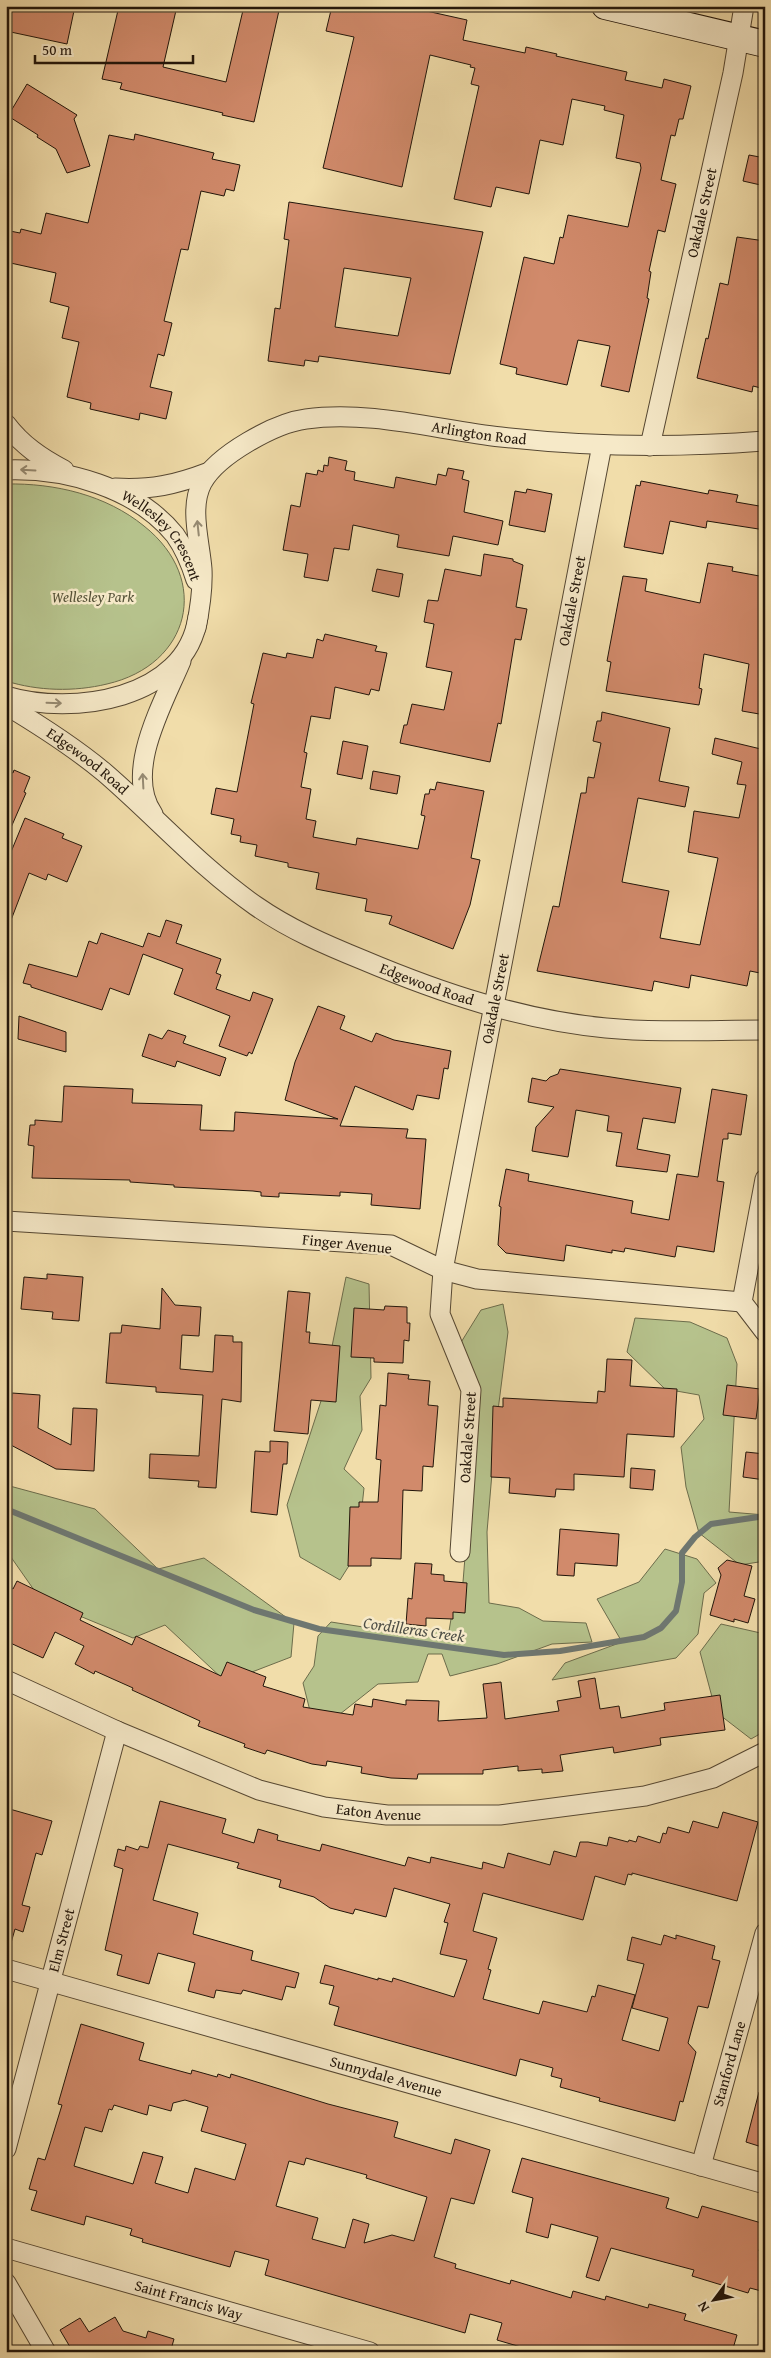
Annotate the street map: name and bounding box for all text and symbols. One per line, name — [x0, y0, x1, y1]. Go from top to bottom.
scale bar — [35, 32, 192, 64]
text: 50 m — [42, 39, 73, 60]
street label: Oakdale Street — [681, 165, 722, 260]
street label: Arlington Road — [430, 416, 528, 450]
one-way arrow — [20, 466, 36, 475]
street label: Wellesley Crescent — [118, 484, 207, 584]
one-way arrow — [193, 520, 203, 536]
street label: Oakdale Street — [552, 553, 591, 648]
park label: Wellesley Park — [52, 586, 134, 607]
one-way arrow — [46, 699, 62, 708]
street label: Edgewood Road — [43, 722, 133, 799]
one-way arrow — [139, 773, 148, 789]
street label: Oakdale Street — [476, 951, 514, 1045]
street label: Edgewood Road — [377, 957, 477, 1010]
street label: Finger Avenue — [301, 1228, 393, 1259]
street label: Oakdale Street — [454, 1390, 481, 1484]
water label: Cordilleras Creek — [362, 1610, 467, 1648]
street label: Eaton Avenue — [335, 1798, 421, 1825]
street label: Elm Street — [42, 1905, 80, 1974]
street label: Stanford Lane — [707, 2018, 750, 2109]
street label: Sunnydale Avenue — [328, 2050, 445, 2102]
street label: Saint Francis Way — [132, 2274, 246, 2325]
north arrow — [688, 2276, 738, 2326]
text: N — [692, 2297, 714, 2316]

